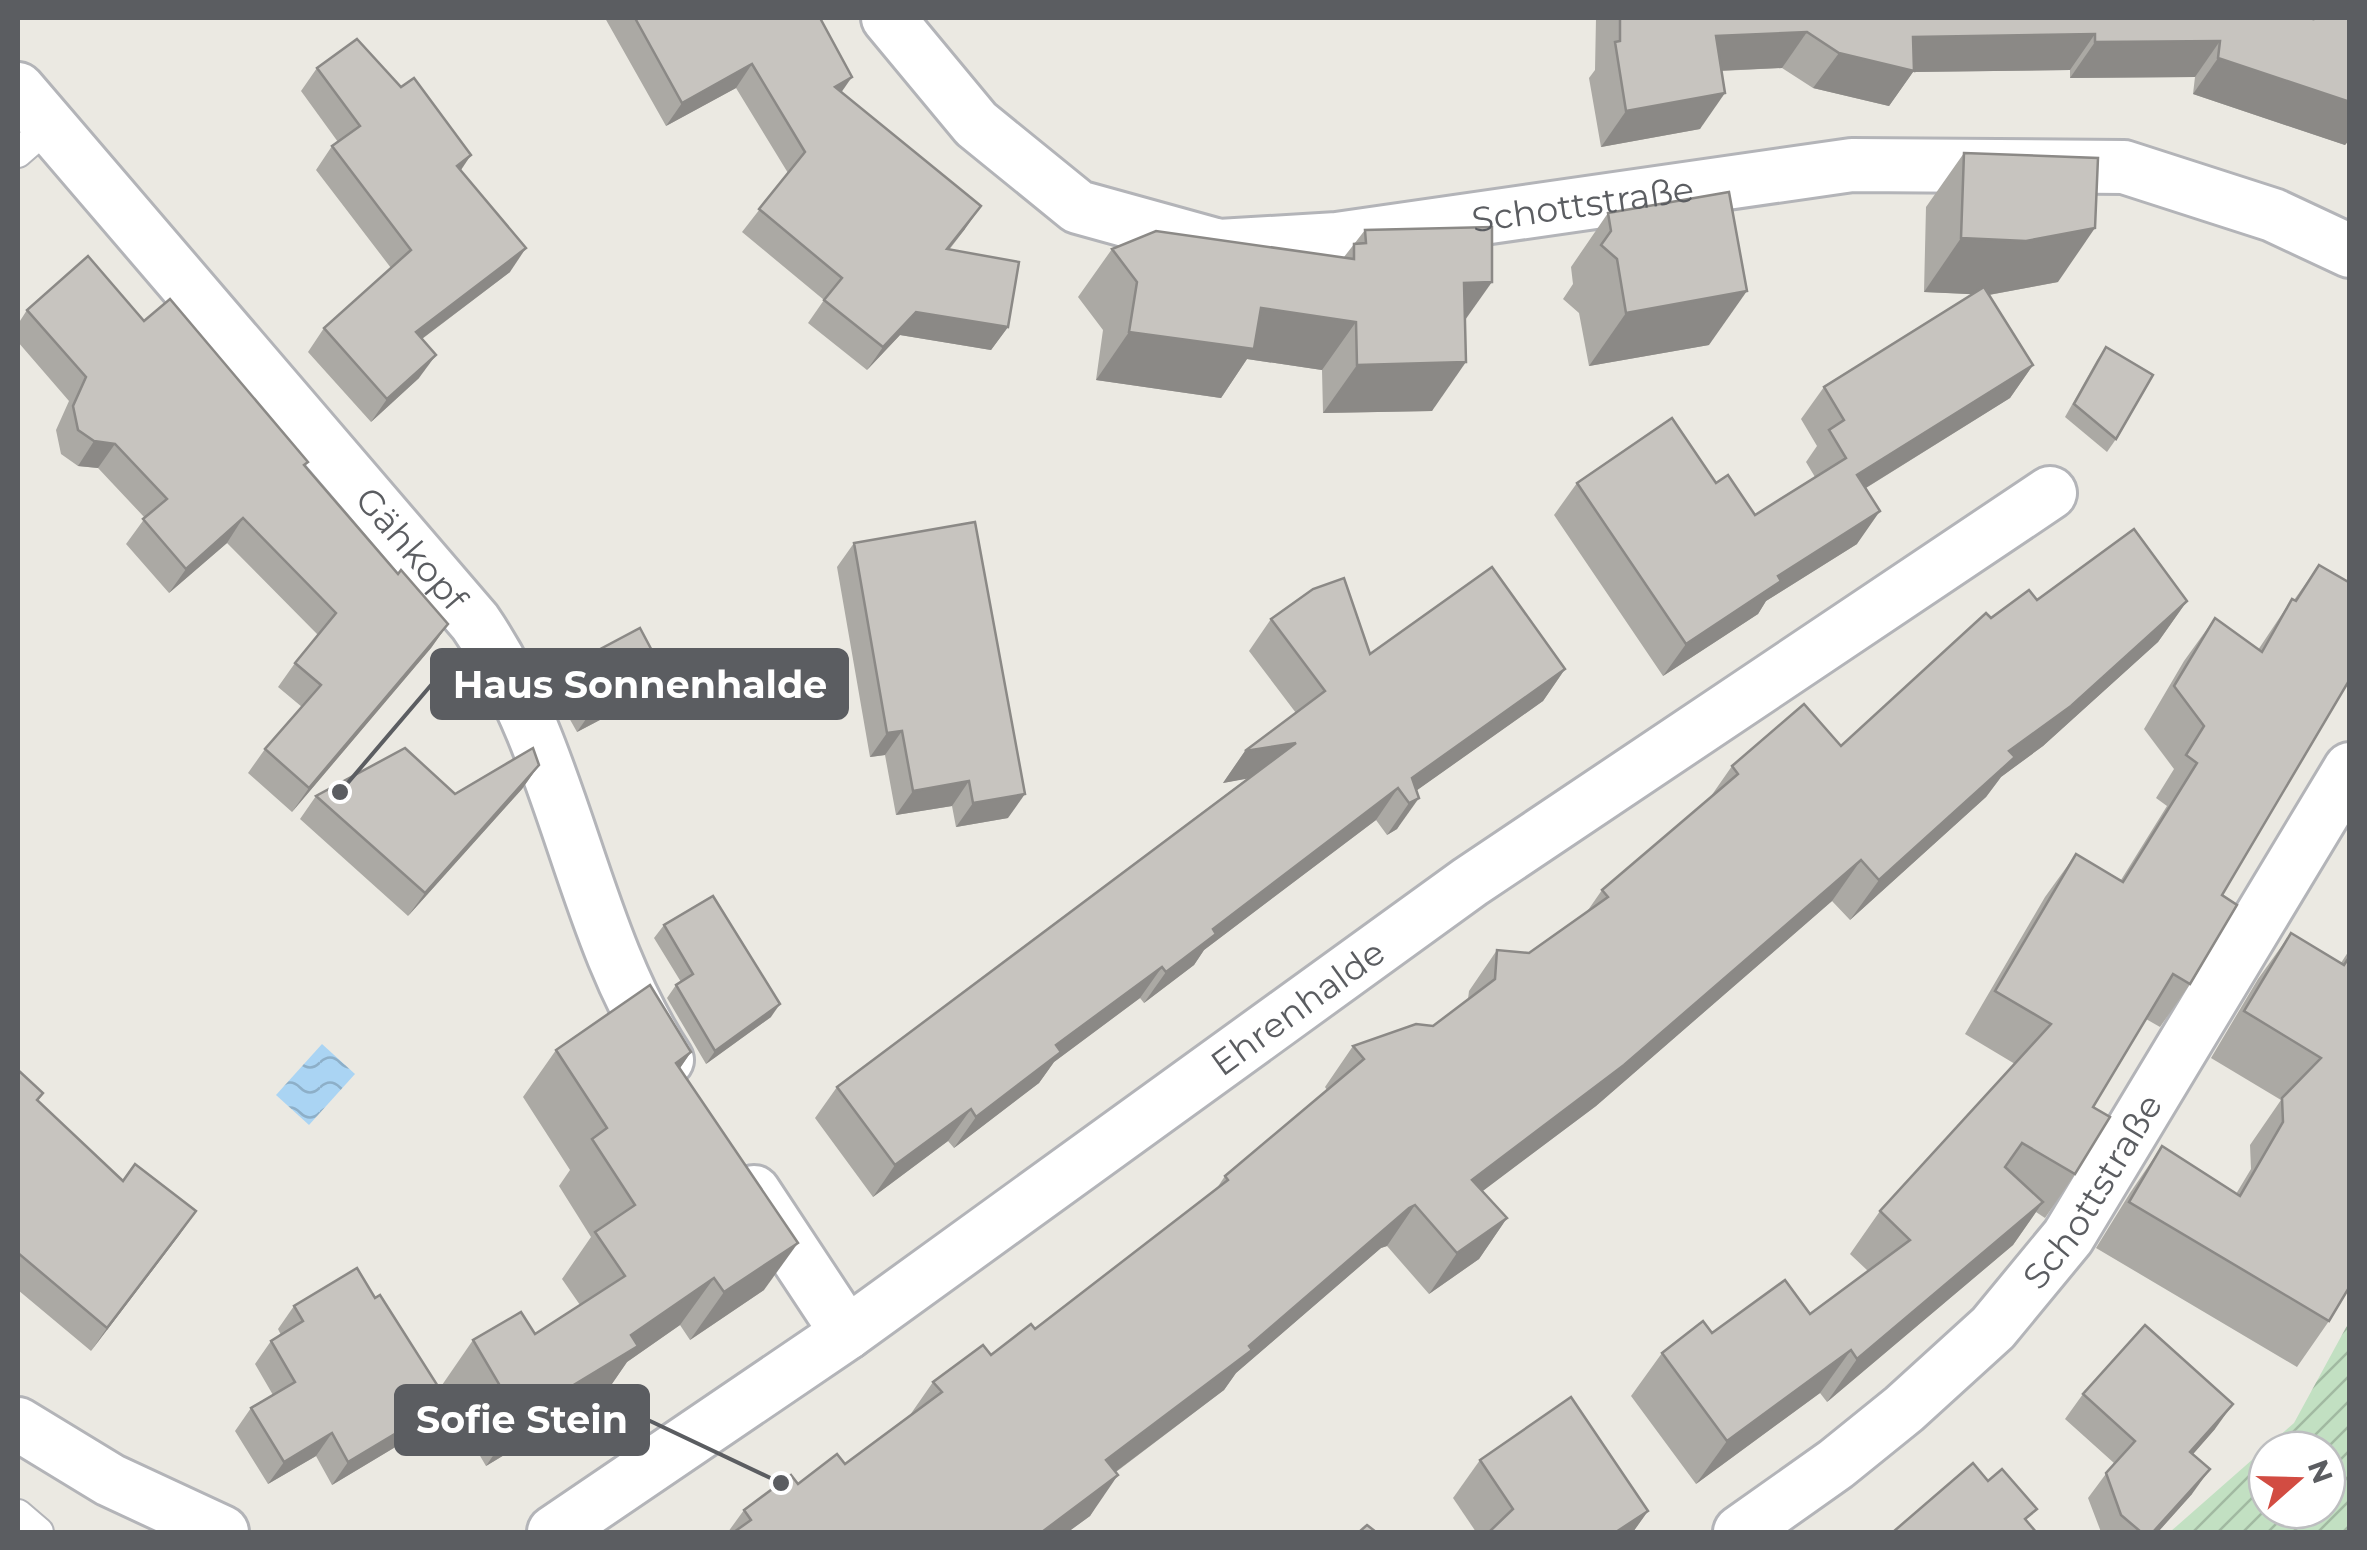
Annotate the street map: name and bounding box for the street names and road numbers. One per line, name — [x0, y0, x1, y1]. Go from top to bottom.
street label: Schottstraße — [1469, 167, 1696, 241]
street label: Gähkopf — [347, 478, 478, 621]
street label: Ehrenhalde — [1202, 930, 1393, 1084]
street label: Schottstraße — [2013, 1086, 2171, 1297]

